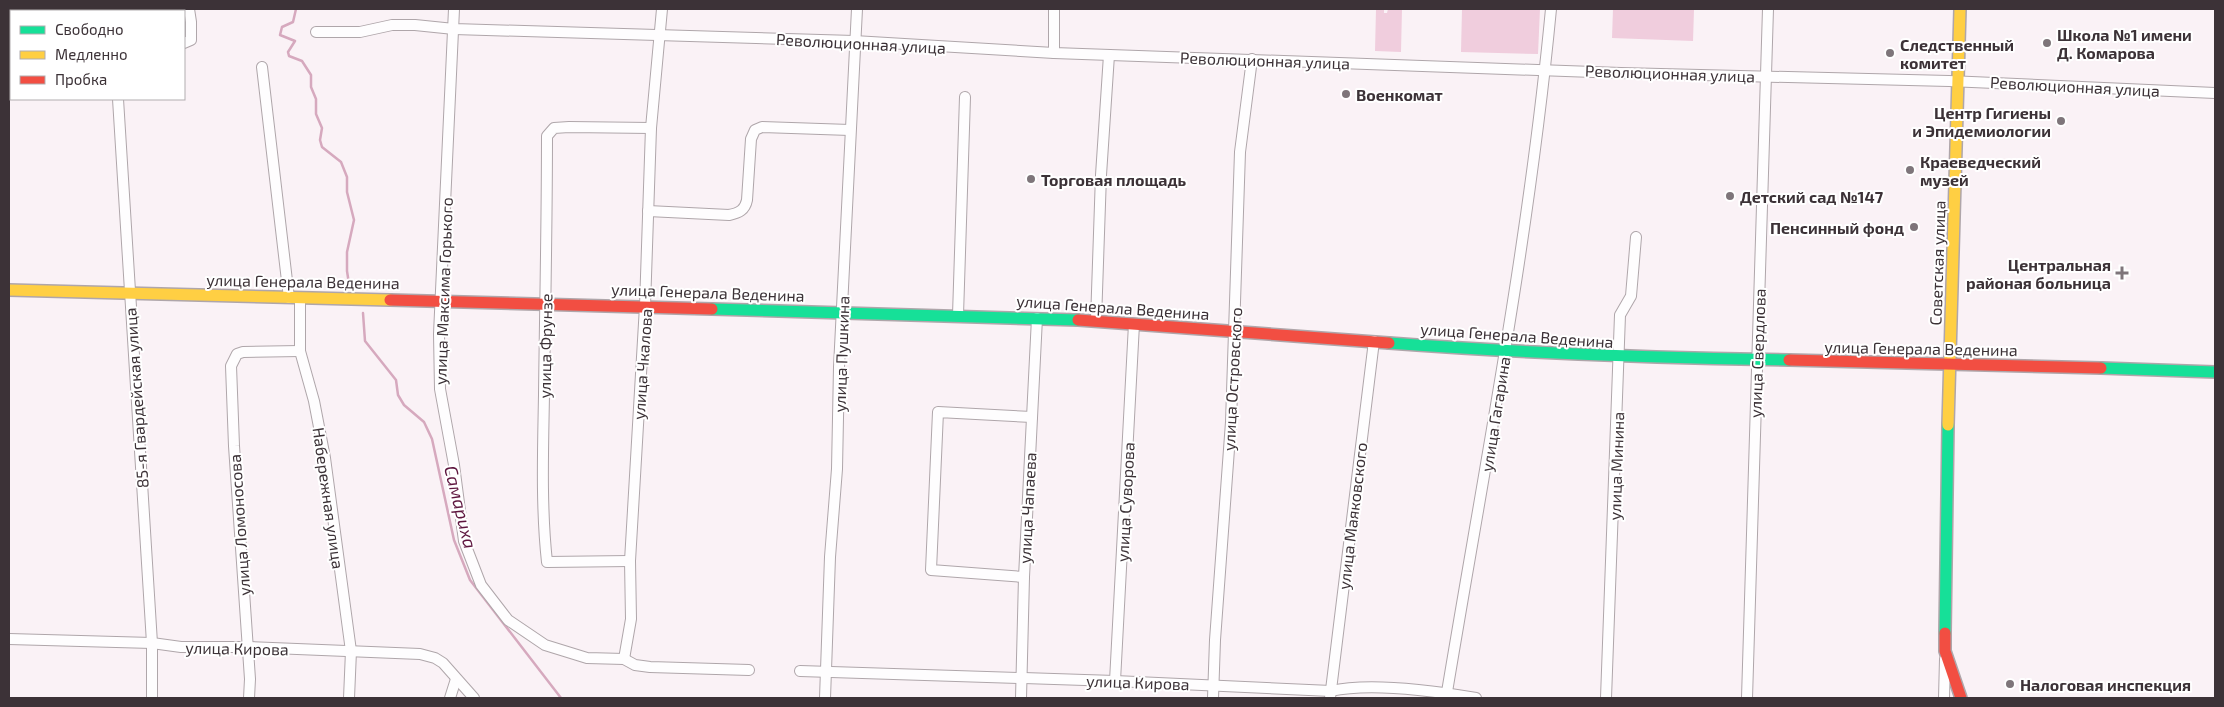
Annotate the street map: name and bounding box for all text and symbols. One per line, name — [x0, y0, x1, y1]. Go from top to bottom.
legend — [10, 10, 185, 100]
text: Свободно — [55, 20, 124, 38]
place label: Школа №1 имени Д. Комарова — [2057, 25, 2192, 62]
street label: Революционная улица — [776, 29, 946, 58]
place label: Следственный комитет — [1900, 35, 2014, 72]
marker: Школа №1 имени Д. Комарова — [2041, 37, 2053, 49]
text: Медленно — [55, 45, 128, 63]
marker: Следственный комитет — [1884, 47, 1896, 59]
street label: Революционная улица — [1180, 48, 1350, 73]
street label: Революционная улица — [1585, 61, 1755, 86]
text: Пробка — [55, 70, 107, 88]
street label: Революционная улица — [1990, 72, 2160, 101]
place label: Военкомат — [1356, 85, 1443, 104]
marker: Военкомат — [1340, 88, 1352, 100]
place label: Центр Гигиены и Эпидемиологии — [1912, 103, 2051, 140]
marker: Центр Гигиены и Эпидемиологии — [2055, 115, 2067, 127]
place label: Краеведческий музей — [1920, 152, 2041, 189]
marker: Краеведческий музей — [1904, 164, 1916, 176]
place label: Торговая площадь — [1041, 170, 1187, 189]
marker: Торговая площадь — [1025, 173, 1037, 185]
place label: Детский сад №147 — [1740, 187, 1884, 206]
marker: Детский сад №147 — [1724, 190, 1736, 202]
street label: улица Максима Горького — [430, 197, 457, 385]
street label: Советская улица — [1925, 200, 1950, 326]
place label: Пенсинный фонд — [1770, 218, 1904, 237]
marker: Пенсинный фонд — [1908, 221, 1920, 233]
place label: Центральная районая больница — [1966, 255, 2111, 292]
marker: Центральная районая больница — [2115, 266, 2129, 280]
street label: улица Генерала Веденина — [206, 270, 400, 293]
street label: улица Генерала Веденина — [611, 279, 805, 306]
street label: улица Свердлова — [1745, 288, 1770, 418]
street label: улица Генерала Веденина — [1016, 291, 1210, 324]
street label: улица Фрунзе — [535, 293, 556, 399]
street label: улица Пушкина — [829, 295, 854, 413]
street label: 85-я Гвардейская улица — [120, 307, 153, 489]
street label: улица Островского — [1219, 307, 1246, 451]
street label: улица Чкалова — [629, 308, 656, 420]
street label: улица Генерала Веденина — [1420, 319, 1614, 352]
street label: улица Генерала Веденина — [1824, 337, 2018, 360]
street label: улица Гагарина — [1476, 355, 1514, 473]
street label: улица Минина — [1605, 411, 1628, 521]
street label: Набережная улица — [309, 426, 348, 570]
street label: улица Маяковского — [1334, 441, 1371, 591]
street label: улица Суворова — [1112, 442, 1139, 562]
street label: улица Чапаева — [1015, 452, 1040, 564]
street label: улица Ломоносова — [225, 453, 254, 596]
water label: Самариха — [440, 463, 482, 551]
street label: улица Кирова — [185, 638, 289, 659]
street label: улица Кирова — [1086, 671, 1190, 694]
place label: Налоговая инспекция — [2020, 675, 2191, 694]
marker: Налоговая инспекция — [2004, 678, 2016, 690]

